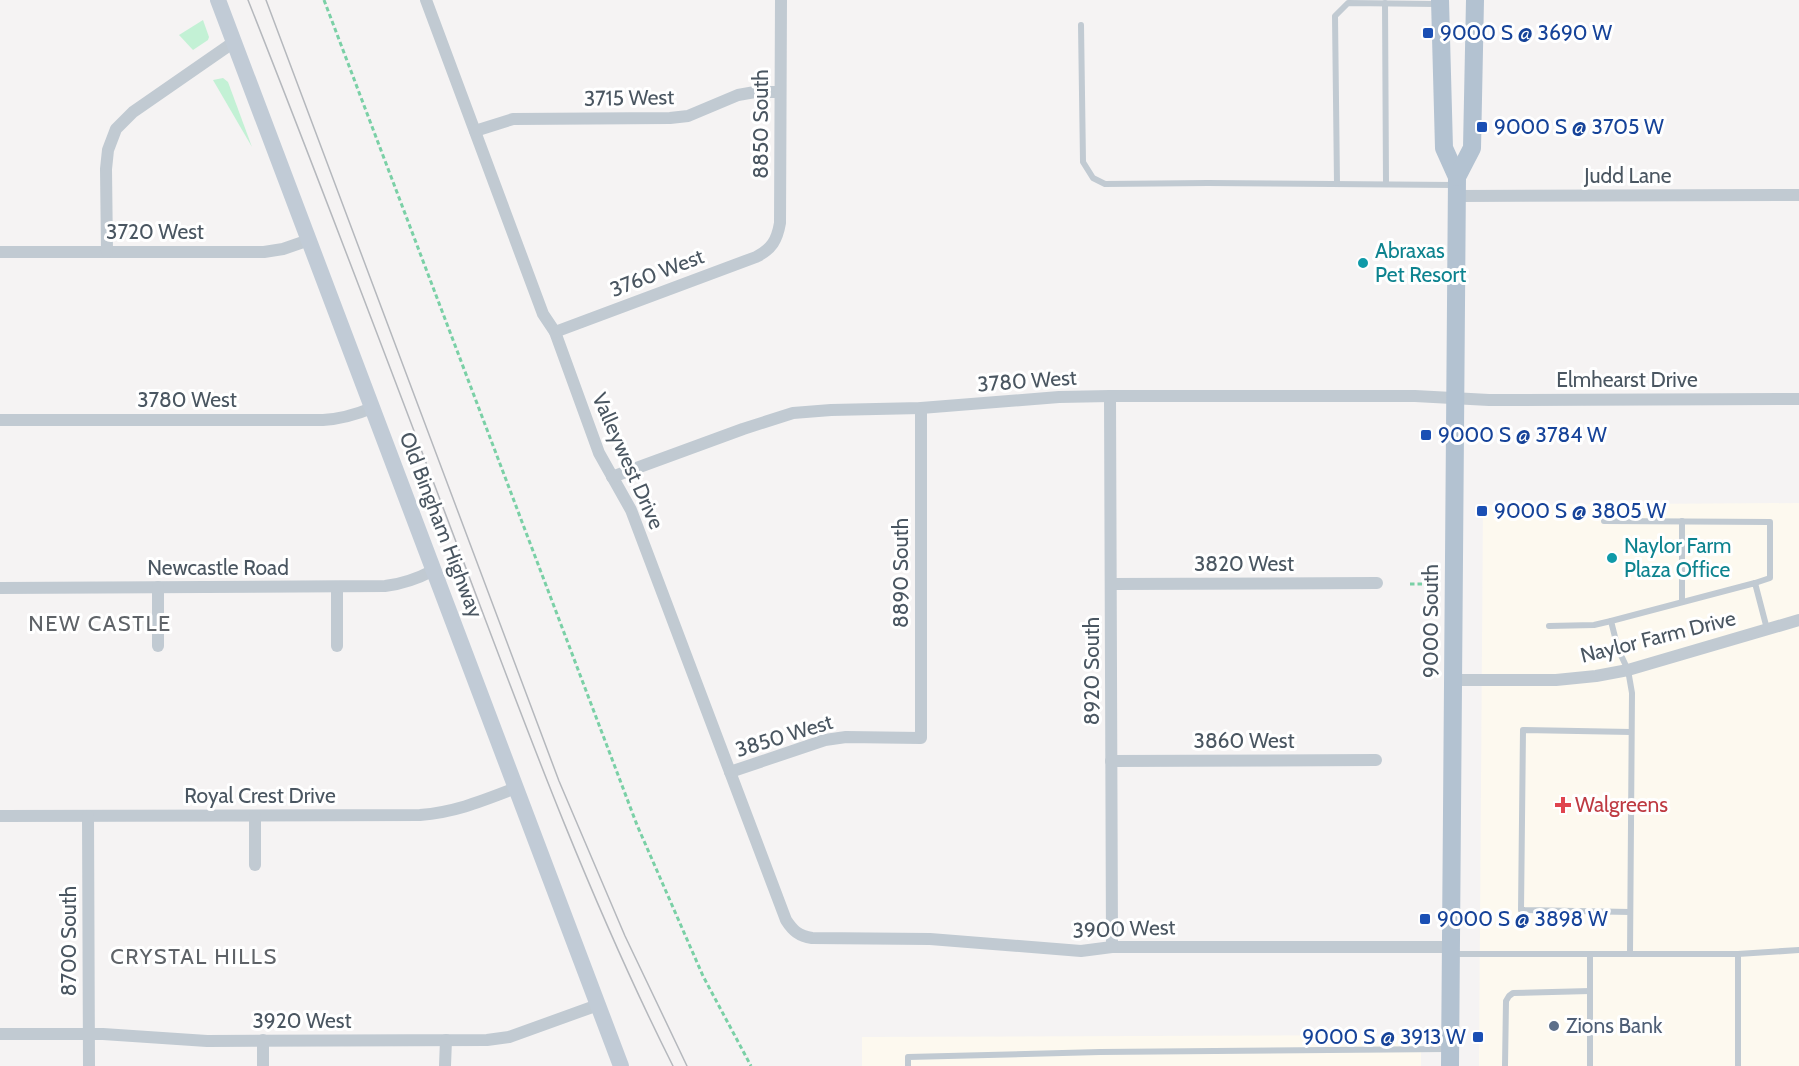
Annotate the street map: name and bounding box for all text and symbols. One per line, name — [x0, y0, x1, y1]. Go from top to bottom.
place label: 9000 S @ 3690 W — [1440, 20, 1612, 45]
marker: 9000 S @ 3690 W — [1421, 26, 1435, 40]
street label: 8850 South — [748, 69, 773, 179]
street label: 3715 West — [584, 84, 674, 111]
place label: 9000 S @ 3705 W — [1494, 114, 1664, 139]
marker: 9000 S @ 3705 W — [1475, 120, 1489, 134]
street label: Judd Lane — [1583, 163, 1672, 188]
street label: 3720 West — [106, 219, 204, 244]
place label: Abraxas Pet Resort — [1375, 238, 1466, 287]
street label: 3760 West — [606, 243, 707, 302]
marker: Abraxas Pet Resort — [1356, 256, 1370, 270]
street label: 3780 West — [976, 365, 1078, 396]
street label: Elmhearst Drive — [1556, 367, 1698, 392]
street label: 3780 West — [137, 387, 237, 412]
street label: Valleywest Drive — [587, 389, 670, 533]
place label: 9000 S @ 3784 W — [1438, 422, 1607, 447]
street label: Old Bingham Highway — [394, 428, 489, 622]
marker: 9000 S @ 3784 W — [1419, 428, 1433, 442]
place label: 9000 S @ 3805 W — [1494, 498, 1666, 523]
marker: 9000 S @ 3805 W — [1475, 504, 1489, 518]
street label: 8890 South — [888, 518, 913, 628]
place label: Naylor Farm Plaza Office — [1624, 533, 1732, 582]
street label: 3820 West — [1194, 551, 1294, 576]
marker: Naylor Farm Plaza Office — [1605, 551, 1619, 565]
street label: Newcastle Road — [147, 555, 289, 580]
street label: 9000 South — [1418, 564, 1443, 678]
street label: Naylor Farm Drive — [1578, 605, 1738, 668]
district label: NEW CASTLE — [28, 610, 172, 637]
street label: 8920 South — [1079, 617, 1104, 725]
street label: 3850 West — [732, 709, 836, 762]
street label: 3860 West — [1194, 728, 1294, 753]
street label: Royal Crest Drive — [184, 783, 336, 808]
place label: Walgreens — [1575, 792, 1668, 817]
marker: Walgreens — [1556, 798, 1570, 812]
street label: 8700 South — [56, 886, 81, 996]
place label: 9000 S @ 3898 W — [1437, 906, 1608, 931]
marker: 9000 S @ 3898 W — [1418, 912, 1432, 926]
street label: 3900 West — [1072, 914, 1176, 943]
district label: CRYSTAL HILLS — [110, 943, 278, 970]
street label: 3920 West — [252, 1008, 352, 1033]
place label: Zions Bank — [1566, 1013, 1663, 1038]
marker: Zions Bank — [1547, 1019, 1561, 1033]
place label: 9000 S @ 3913 W — [1302, 1024, 1466, 1049]
marker: 9000 S @ 3913 W — [1471, 1030, 1485, 1044]

